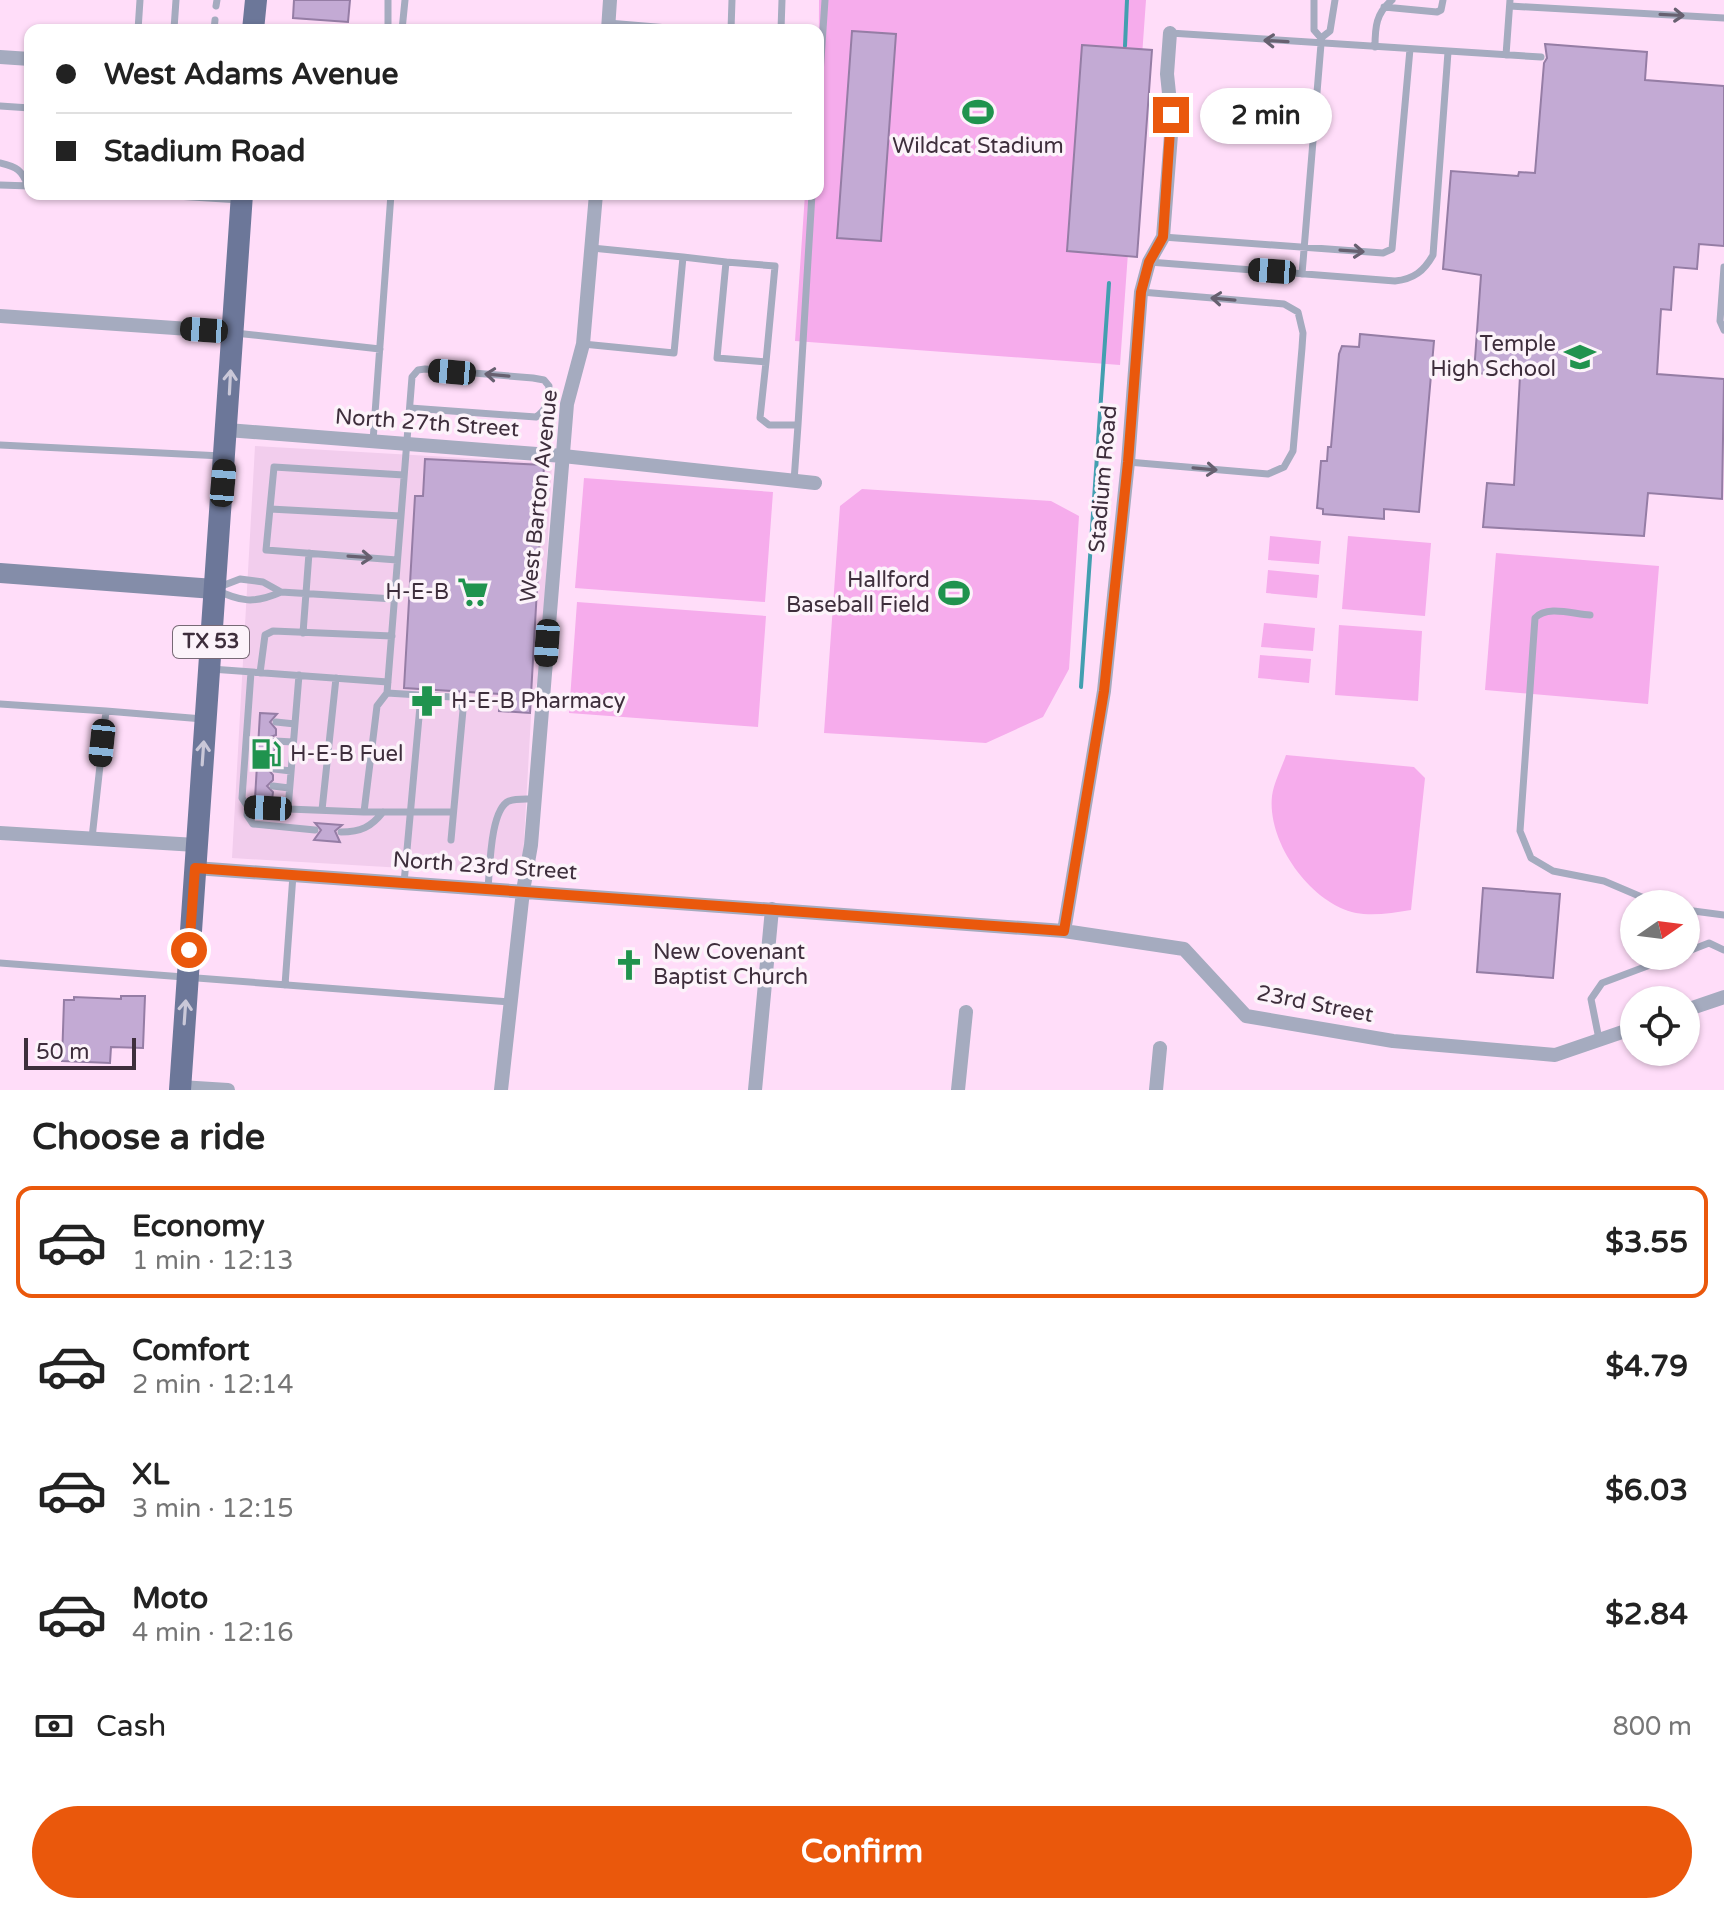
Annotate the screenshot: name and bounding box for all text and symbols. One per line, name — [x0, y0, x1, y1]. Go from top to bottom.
one-way arrow — [1658, 8, 1685, 23]
one-way arrow — [1263, 34, 1290, 49]
text: West Adams Avenue — [104, 56, 398, 93]
callout: 2 min — [1199, 87, 1331, 143]
sports icon: Wildcat Stadium — [961, 95, 995, 129]
route end — [1153, 97, 1189, 133]
text: 2 min — [1231, 100, 1301, 131]
text: Stadium Road — [104, 133, 306, 170]
place label: Wildcat Stadium — [892, 133, 1064, 159]
one-way arrow — [1339, 244, 1365, 259]
car — [1247, 257, 1297, 285]
one-way arrow — [1210, 291, 1237, 306]
car — [179, 316, 229, 344]
place label: Temple High School — [1430, 331, 1556, 382]
school or university icon: Temple High School — [1563, 340, 1597, 374]
car — [427, 358, 477, 386]
one-way arrow — [484, 367, 511, 382]
one-way arrow — [223, 369, 238, 396]
street label: West Barton Avenue — [515, 388, 563, 604]
street label: North 27th Street — [334, 404, 520, 442]
street label: Stadium Road — [1084, 404, 1122, 554]
car — [209, 458, 237, 508]
one-way arrow — [1191, 462, 1218, 477]
one-way arrow — [346, 550, 373, 565]
place label: Hallford Baseball Field — [786, 567, 930, 618]
supermarket icon: H-E-B — [456, 575, 490, 609]
sports icon: Hallford Baseball Field — [937, 576, 971, 610]
place label: H-E-B — [385, 579, 449, 605]
car — [533, 618, 561, 668]
road number: TX 53 — [173, 626, 249, 658]
pharmacy icon: H-E-B Pharmacy — [410, 684, 444, 718]
place label: H-E-B Pharmacy — [451, 688, 626, 714]
car — [88, 718, 116, 768]
fuel station icon: H-E-B Fuel — [249, 737, 283, 771]
one-way arrow — [196, 740, 211, 767]
place label: H-E-B Fuel — [290, 741, 404, 767]
car — [243, 795, 293, 821]
street label: North 23rd Street — [392, 847, 578, 885]
north arrow — [1620, 890, 1700, 970]
map controls — [1620, 890, 1700, 1066]
route start — [171, 932, 207, 968]
place label: New Covenant Baptist Church — [653, 939, 808, 990]
church icon: New Covenant Baptist Church — [612, 948, 646, 982]
street label: 23rd Street — [1254, 980, 1376, 1028]
button: locate — [1620, 986, 1700, 1066]
one-way arrow — [178, 999, 193, 1026]
scale bar — [24, 1034, 136, 1070]
text: 50 m — [36, 1039, 90, 1065]
text: Choose a ride — [32, 1116, 265, 1159]
icon: car — [36, 1206, 108, 1278]
text: Economy — [132, 1208, 265, 1245]
text: $3.55 — [1605, 1224, 1688, 1261]
text: 1 min · 12:13 — [132, 1245, 294, 1276]
icon: car — [36, 1330, 108, 1402]
text: Comfort — [132, 1332, 250, 1369]
text: $4.79 — [1606, 1348, 1688, 1385]
text: 2 min · 12:14 — [132, 1369, 294, 1400]
icon: car — [36, 1454, 108, 1526]
text: XL — [132, 1456, 169, 1493]
text: $6.03 — [1605, 1472, 1688, 1509]
text: 3 min · 12:15 — [132, 1493, 294, 1524]
icon: car — [36, 1578, 108, 1650]
text: Moto — [132, 1580, 208, 1617]
text: $2.84 — [1605, 1596, 1688, 1633]
text: 4 min · 12:16 — [132, 1617, 294, 1648]
icon: cash — [32, 1704, 76, 1748]
text: Cash — [96, 1708, 166, 1745]
text: 800 m — [1612, 1711, 1692, 1742]
button: Confirm — [32, 1806, 1692, 1898]

